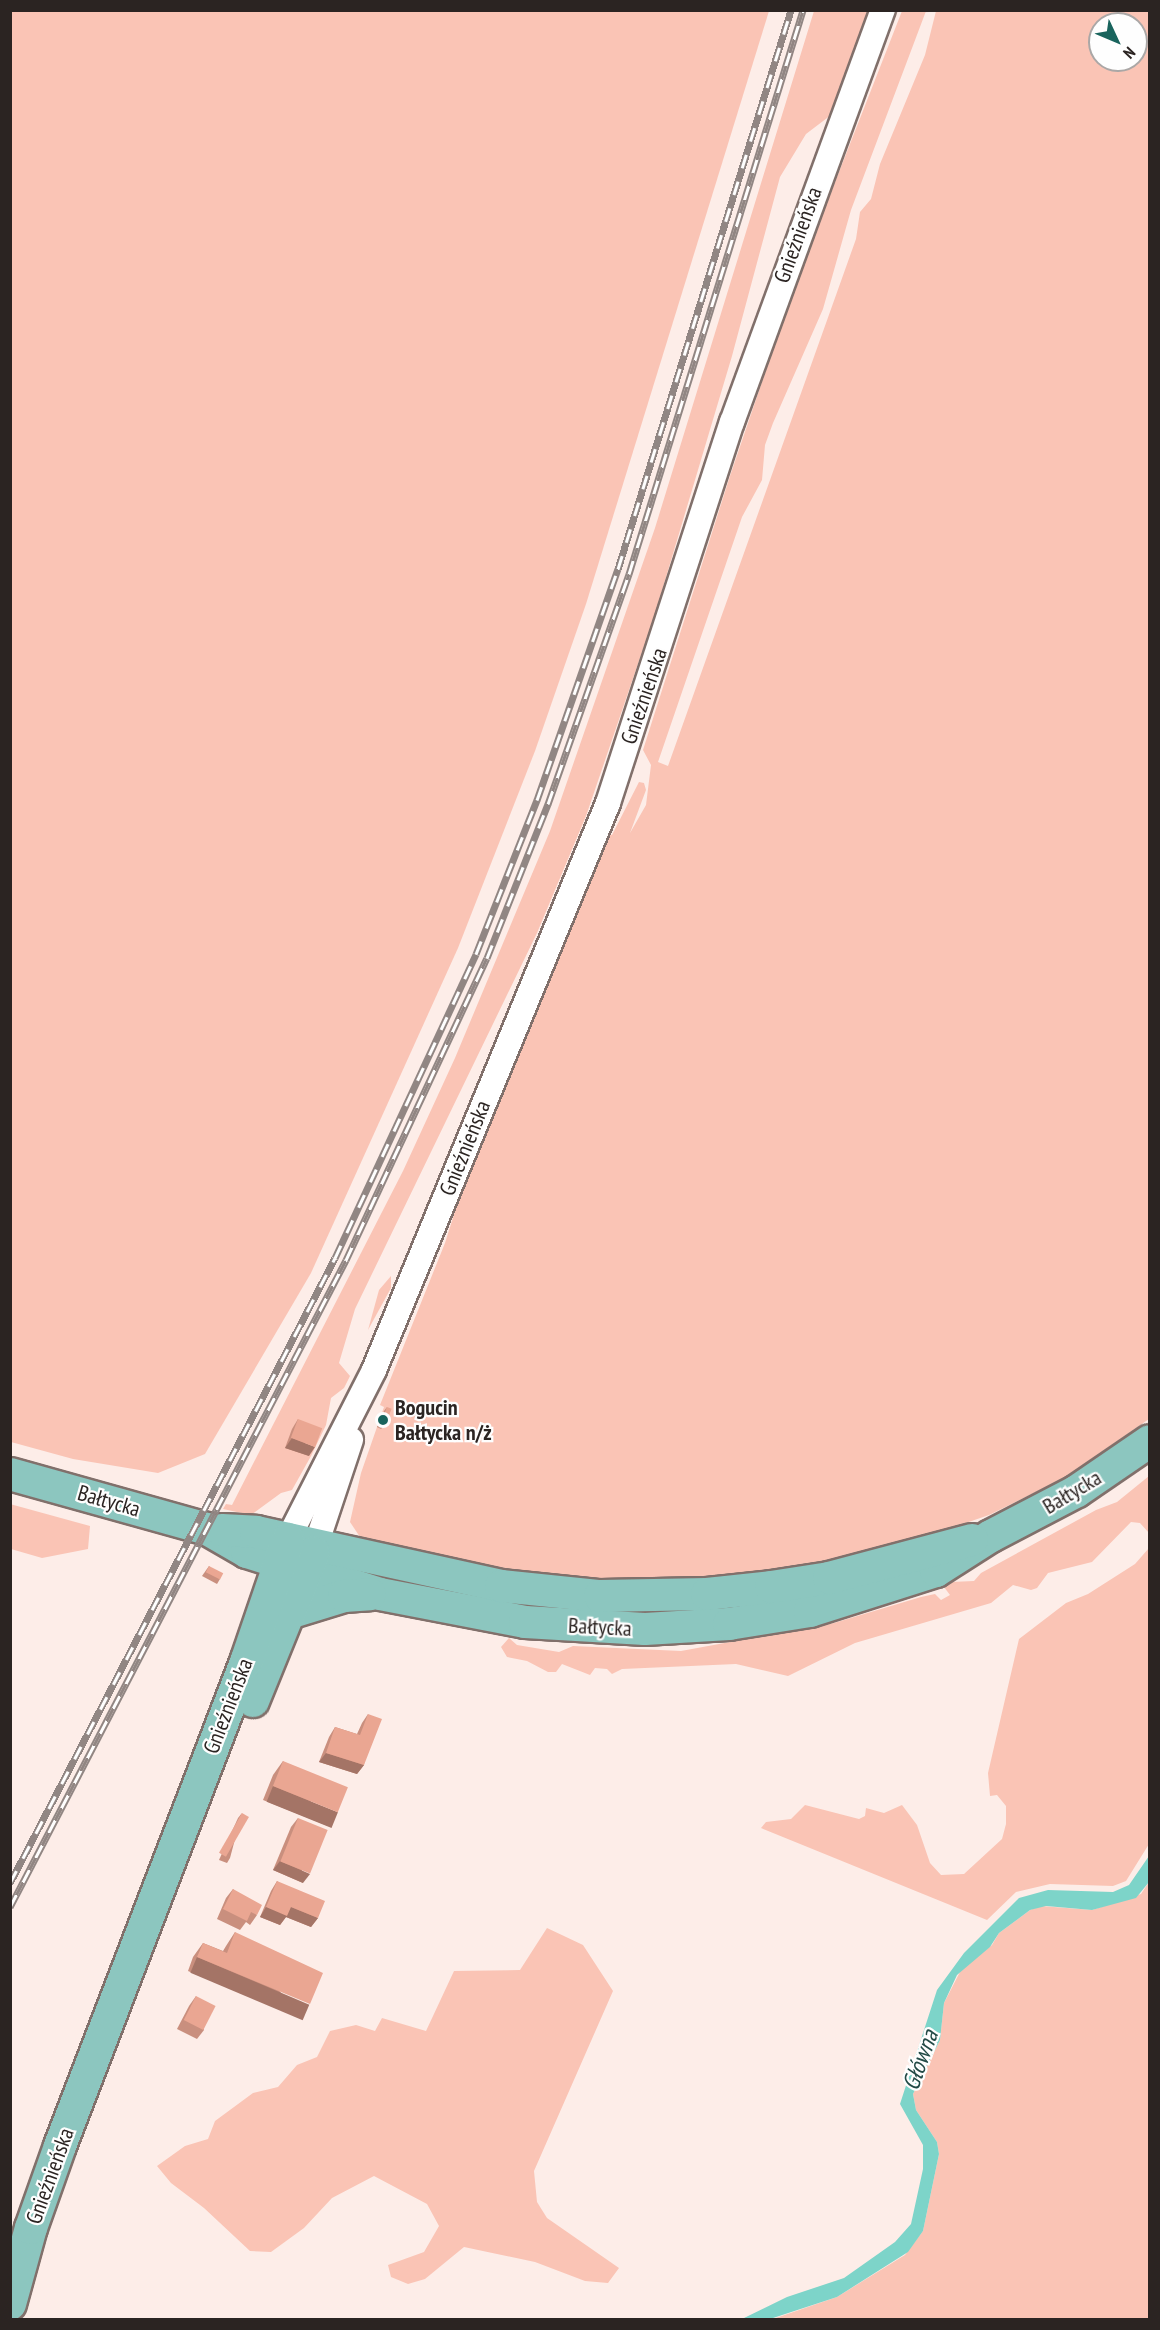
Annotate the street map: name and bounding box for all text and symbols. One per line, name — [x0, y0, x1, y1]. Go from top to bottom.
north arrow — [1088, 12, 1148, 72]
text: N — [1119, 43, 1140, 63]
street label: Gnieźnieńska — [768, 183, 828, 287]
street label: Gnieźnieńska — [615, 644, 673, 748]
street label: Gnieźnieńska — [434, 1097, 496, 1199]
place label: Bogucin Bałtycka n/ż — [395, 1394, 492, 1446]
marker: Bogucin Bałtycka n/ż — [376, 1413, 390, 1427]
street label: Bałtycka — [1038, 1464, 1106, 1520]
street label: Bałtycka — [75, 1480, 143, 1522]
street label: Bałtycka — [568, 1612, 632, 1642]
street label: Gnieźnieńska — [198, 1655, 258, 1757]
water label: Główna — [896, 2026, 944, 2094]
street label: Gnieźnieńska — [20, 2124, 80, 2228]

